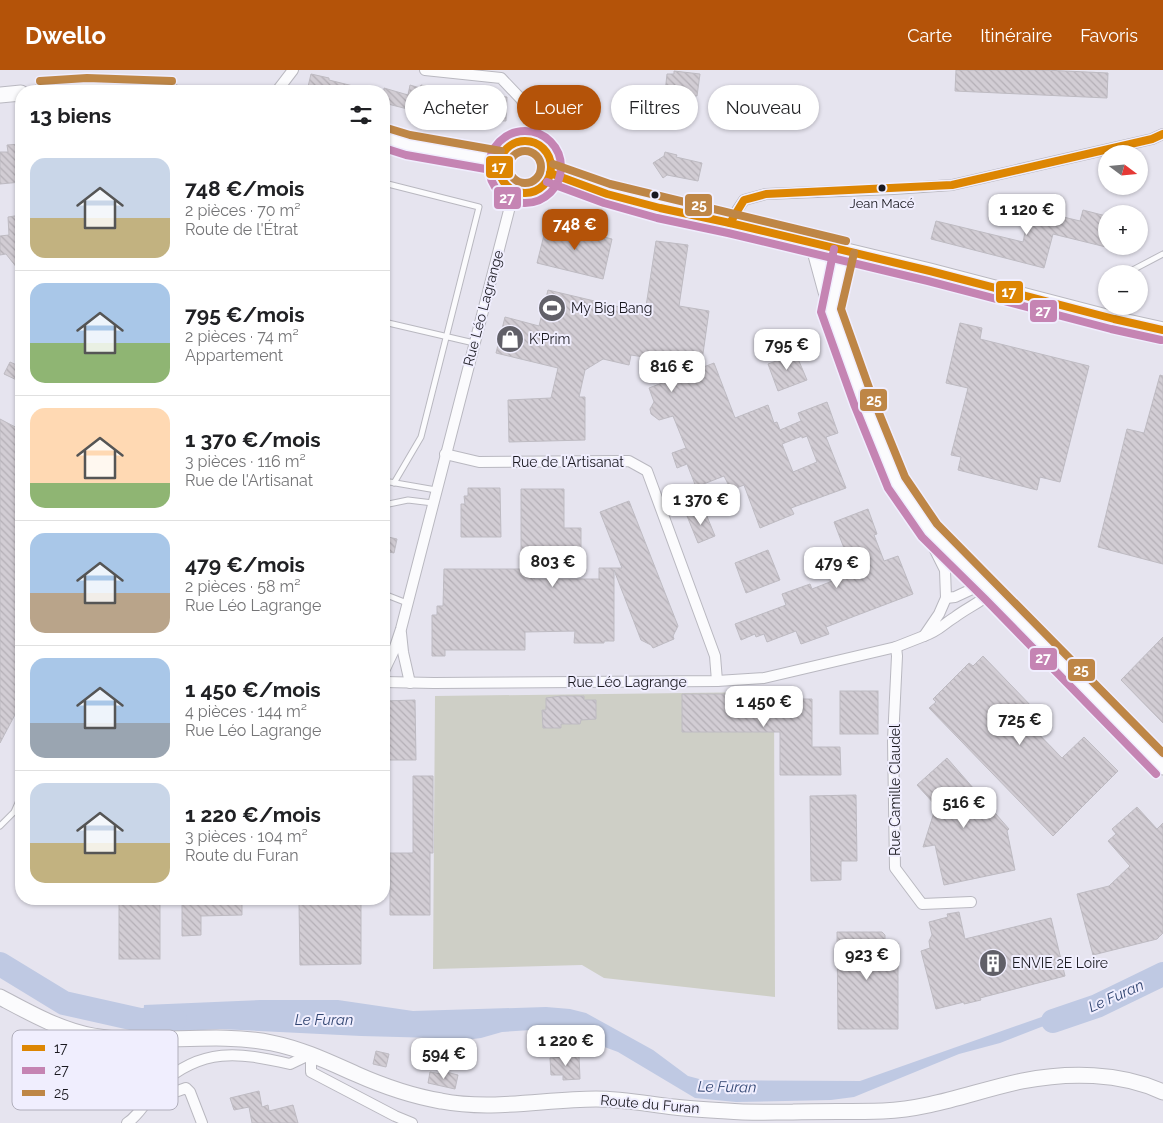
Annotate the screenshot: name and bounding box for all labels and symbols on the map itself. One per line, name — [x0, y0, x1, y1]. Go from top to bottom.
north arrow — [1098, 145, 1148, 195]
line badge: 17 — [485, 155, 514, 179]
text: 17 — [492, 159, 507, 175]
marker: Jean Macé — [877, 183, 887, 193]
line badge: 27 — [493, 186, 522, 210]
text: 27 — [499, 190, 515, 206]
unlabelled marker — [650, 190, 660, 200]
line badge: 25 — [684, 193, 713, 217]
pin: 1 120 € — [981, 194, 1073, 236]
place label: Jean Macé — [850, 196, 915, 211]
text: 25 — [691, 197, 707, 213]
pin: 748 € — [540, 208, 610, 251]
street label: Rue Léo Lagrange — [460, 248, 506, 368]
line badge: 17 — [995, 280, 1024, 304]
text: 17 — [1002, 284, 1017, 300]
sports icon: My Big Bang — [537, 293, 567, 323]
line badge: 27 — [1029, 299, 1058, 323]
place label: My Big Bang — [571, 300, 652, 316]
text: 27 — [1035, 303, 1051, 319]
shop icon: K'Prim — [495, 324, 525, 354]
pin: 795 € — [752, 328, 822, 371]
place label: K'Prim — [529, 331, 570, 347]
pin: 816 € — [637, 350, 707, 393]
line badge: 25 — [859, 388, 888, 412]
text: 25 — [866, 392, 882, 408]
street label: Rue de l'Artisanat — [512, 454, 624, 470]
pin: 1 370 € — [655, 484, 747, 526]
pin: 803 € — [518, 546, 588, 588]
pin: 479 € — [802, 546, 872, 589]
line badge: 27 — [1029, 647, 1058, 671]
text: 27 — [1035, 650, 1051, 666]
line badge: 25 — [1067, 658, 1096, 682]
text: 25 — [1073, 662, 1089, 678]
street label: Rue Léo Lagrange — [567, 674, 687, 690]
pin: 1 450 € — [718, 686, 810, 728]
pin: 725 € — [985, 704, 1055, 746]
street label: Rue Camille Claudel — [887, 724, 903, 856]
pin: 516 € — [929, 786, 999, 829]
pin: 923 € — [832, 938, 902, 981]
building icon: ENVIE 2E Loire — [978, 948, 1008, 978]
place label: ENVIE 2E Loire — [1012, 955, 1108, 971]
water label: Le Furan — [1086, 976, 1146, 1016]
water label: Le Furan — [295, 1011, 353, 1029]
pin: 1 220 € — [520, 1024, 612, 1067]
legend — [12, 1030, 178, 1110]
pin: 594 € — [409, 1038, 479, 1080]
text: 17 — [54, 1040, 68, 1056]
text: 27 — [54, 1062, 69, 1078]
water label: Le Furan — [697, 1077, 757, 1097]
text: 25 — [54, 1085, 69, 1101]
street label: Route du Furan — [600, 1092, 700, 1116]

